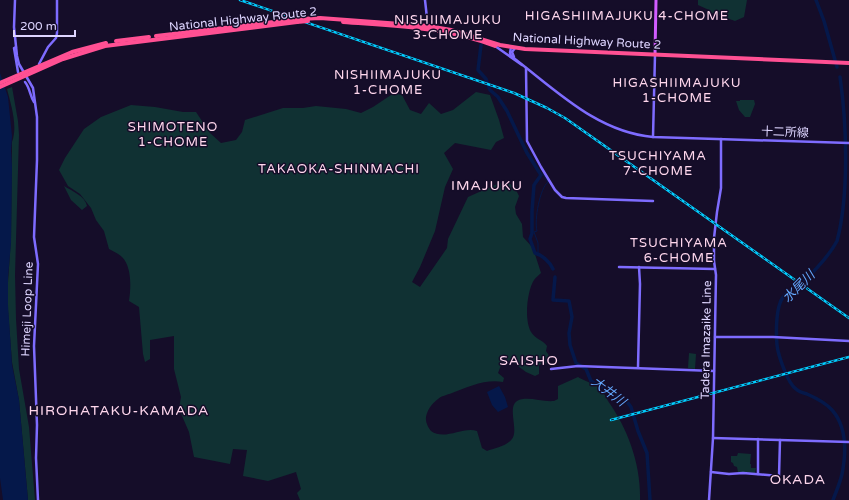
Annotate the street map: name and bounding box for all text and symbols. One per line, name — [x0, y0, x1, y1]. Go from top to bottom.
street label: National Highway Route 2 — [168, 4, 318, 34]
district label: HIGASHIIMAJUKU 4-CHOME — [525, 8, 729, 24]
scale bar — [14, 12, 75, 38]
district label: NISHIIMAJUKU 3-CHOME — [394, 12, 502, 43]
text: 200 m — [20, 19, 57, 33]
street label: National Highway Route 2 — [512, 30, 662, 52]
district label: NISHIIMAJUKU 1-CHOME — [334, 67, 442, 98]
district label: HIGASHIIMAJUKU 1-CHOME — [612, 75, 742, 106]
district label: SHIMOTENO 1-CHOME — [128, 119, 218, 150]
street label: 十二所線 — [761, 124, 809, 140]
district label: TSUCHIYAMA 7-CHOME — [609, 148, 707, 179]
district label: TAKAOKA-SHINMACHI — [258, 161, 420, 177]
district label: IMAJUKU — [451, 177, 523, 194]
district label: TSUCHIYAMA 6-CHOME — [630, 235, 728, 266]
street label: Himeji Loop Line — [18, 261, 36, 357]
water label: 水尾川 — [779, 266, 820, 306]
street label: Tadera Imazaike Line — [698, 280, 714, 400]
district label: SAISHO — [499, 352, 559, 369]
water label: 大井川 — [588, 374, 630, 411]
district label: HIROHATAKU-KAMADA — [28, 402, 210, 419]
district label: OKADA — [770, 471, 826, 488]

